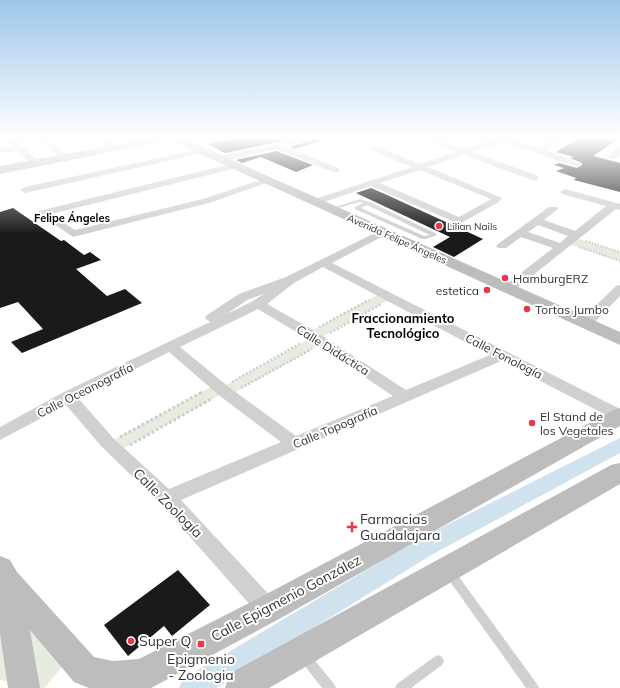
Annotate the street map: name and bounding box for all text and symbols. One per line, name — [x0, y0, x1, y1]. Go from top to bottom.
district label: Felipe Ángeles — [34, 211, 110, 225]
street label: Avenida Felipe Ángeles — [345, 211, 449, 267]
place label: Lilian Nails — [447, 220, 497, 233]
marker: Lilian Nails — [434, 221, 444, 231]
place label: HamburgERZ — [513, 271, 588, 286]
marker: HamburgERZ — [500, 273, 510, 283]
place label: estetica — [436, 283, 479, 298]
marker: estetica — [482, 285, 492, 295]
place label: Tortas Jumbo — [535, 302, 609, 317]
marker: Tortas Jumbo — [522, 304, 532, 314]
district label: Fraccionamiento Tecnológico — [352, 310, 455, 341]
street label: Calle Didáctica — [294, 322, 372, 378]
street label: Calle Fonología — [463, 330, 545, 382]
street label: Calle Oceanografía — [34, 359, 136, 421]
street label: Calle Topografía — [290, 402, 380, 452]
place label: El Stand de los Vegetales — [540, 409, 614, 438]
marker: El Stand de los Vegetales — [527, 418, 537, 428]
street label: Calle Zoología — [129, 464, 207, 542]
place label: Farmacias Guadalajara — [360, 510, 440, 544]
marker: Farmacias Guadalajara — [347, 522, 357, 532]
street label: Calle Epigmenio González — [208, 551, 364, 645]
place label: Super Q — [139, 632, 191, 650]
marker: Super Q — [126, 636, 136, 646]
marker: Epigmenio - Zoologia — [196, 639, 206, 649]
place label: Epigmenio - Zoologia — [167, 650, 235, 684]

